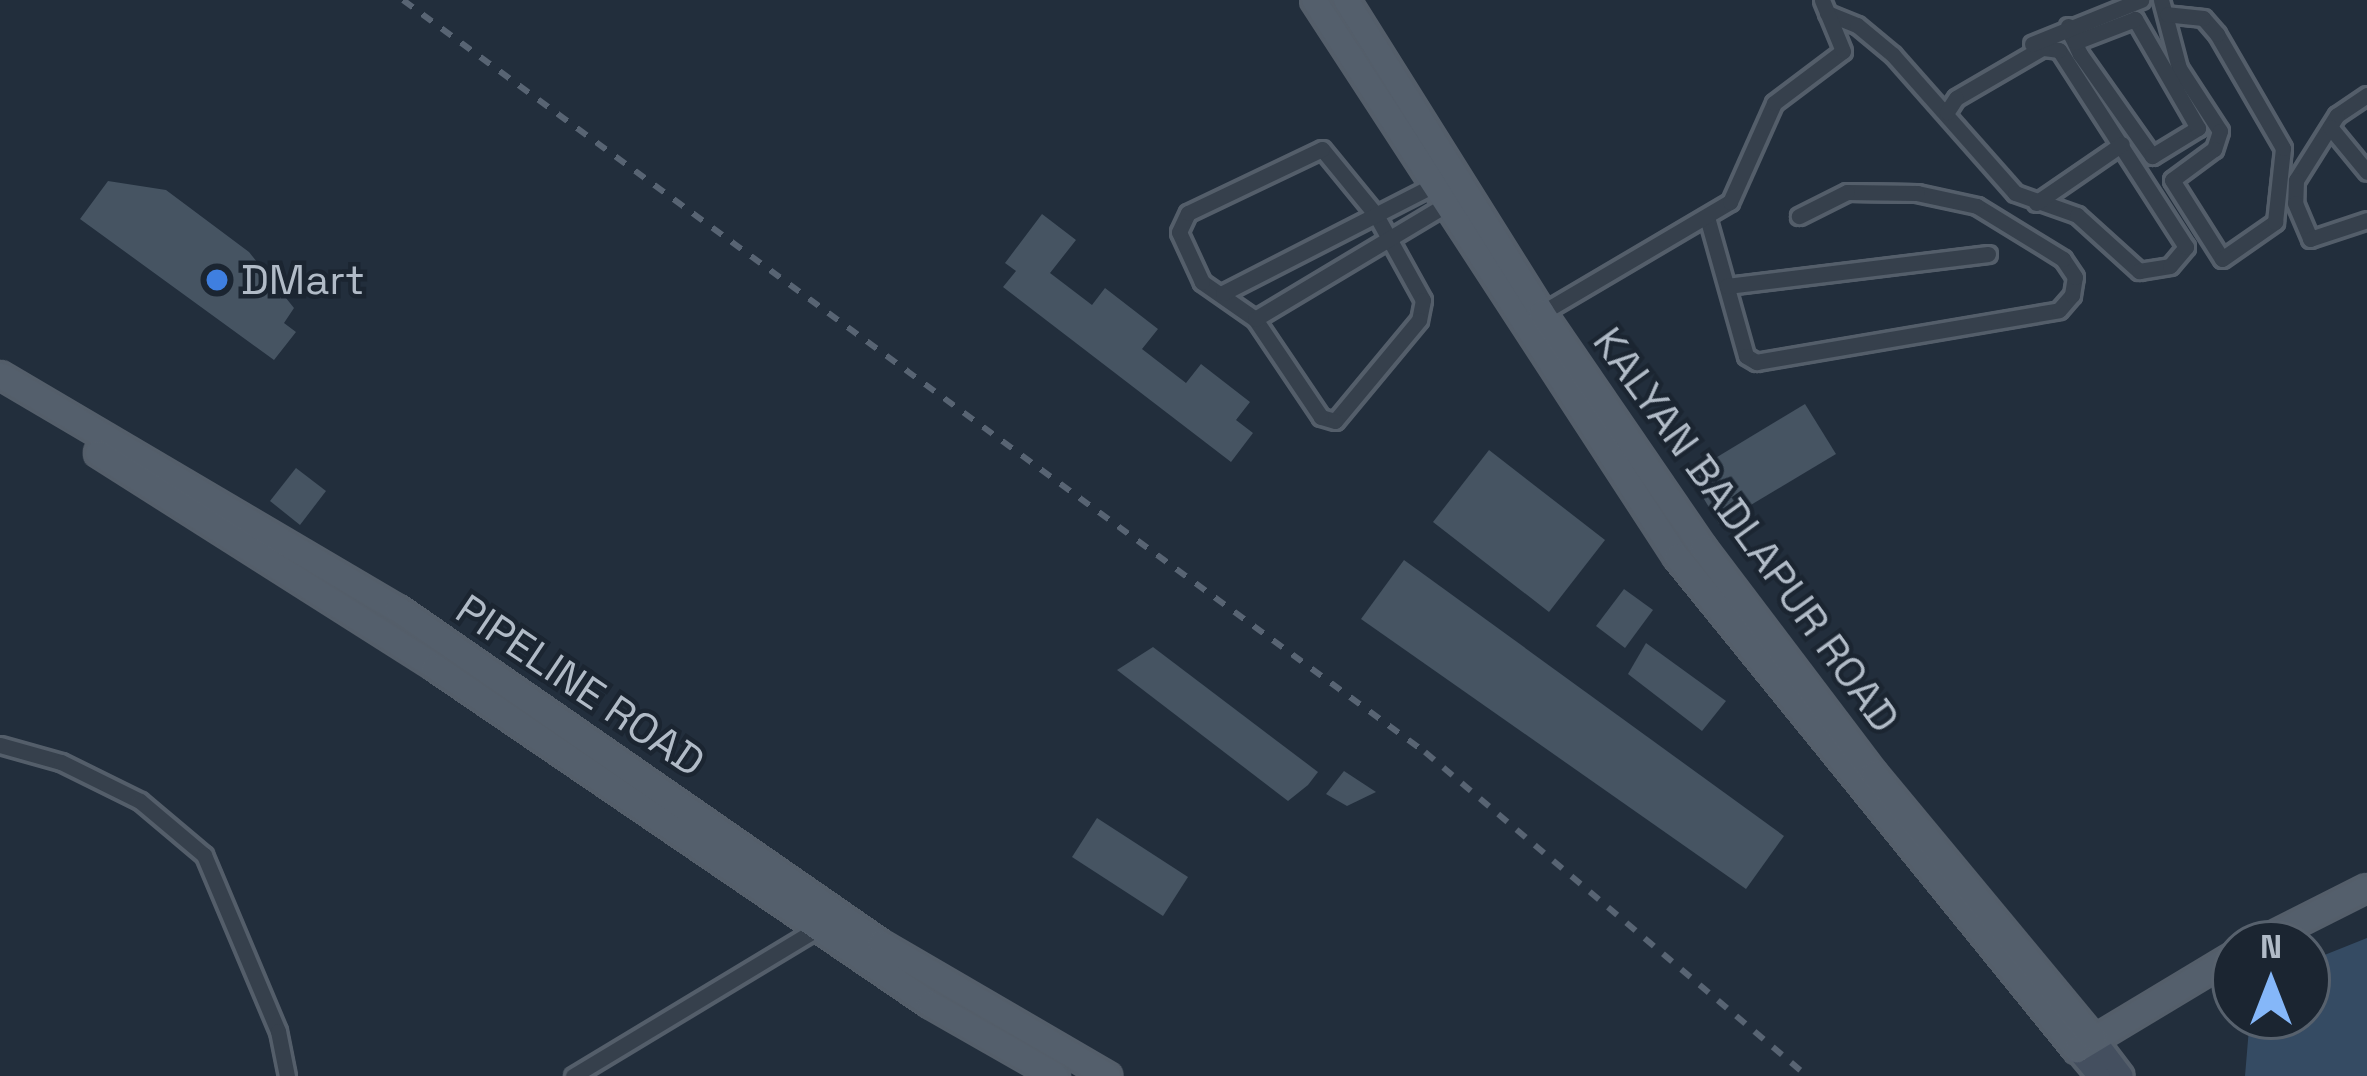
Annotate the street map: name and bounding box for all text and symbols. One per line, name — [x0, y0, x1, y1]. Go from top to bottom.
place label: DMart — [241, 255, 364, 305]
marker: DMart — [204, 267, 230, 293]
street label: KALYAN BADLAPUR ROAD — [1582, 318, 1910, 742]
street label: PIPELINE ROAD — [446, 584, 714, 788]
north arrow — [2211, 920, 2331, 1040]
text: N — [2260, 926, 2282, 968]

